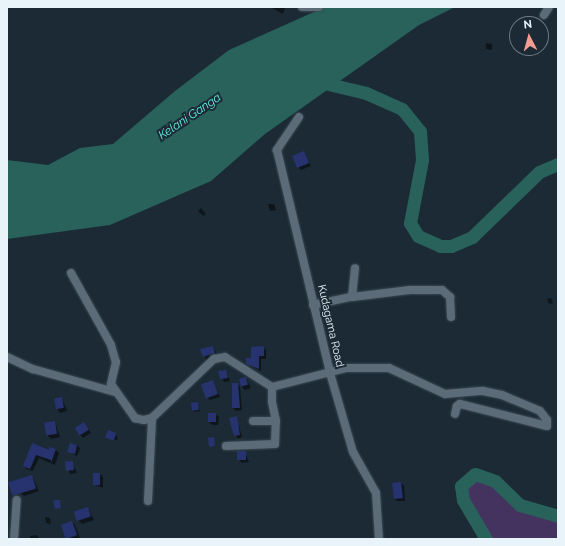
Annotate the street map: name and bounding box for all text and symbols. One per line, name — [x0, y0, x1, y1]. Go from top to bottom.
north arrow — [509, 16, 549, 56]
text: N — [523, 18, 533, 31]
water label: Kelani Ganga — [156, 91, 224, 143]
street label: Kudagama Road — [314, 283, 346, 369]

